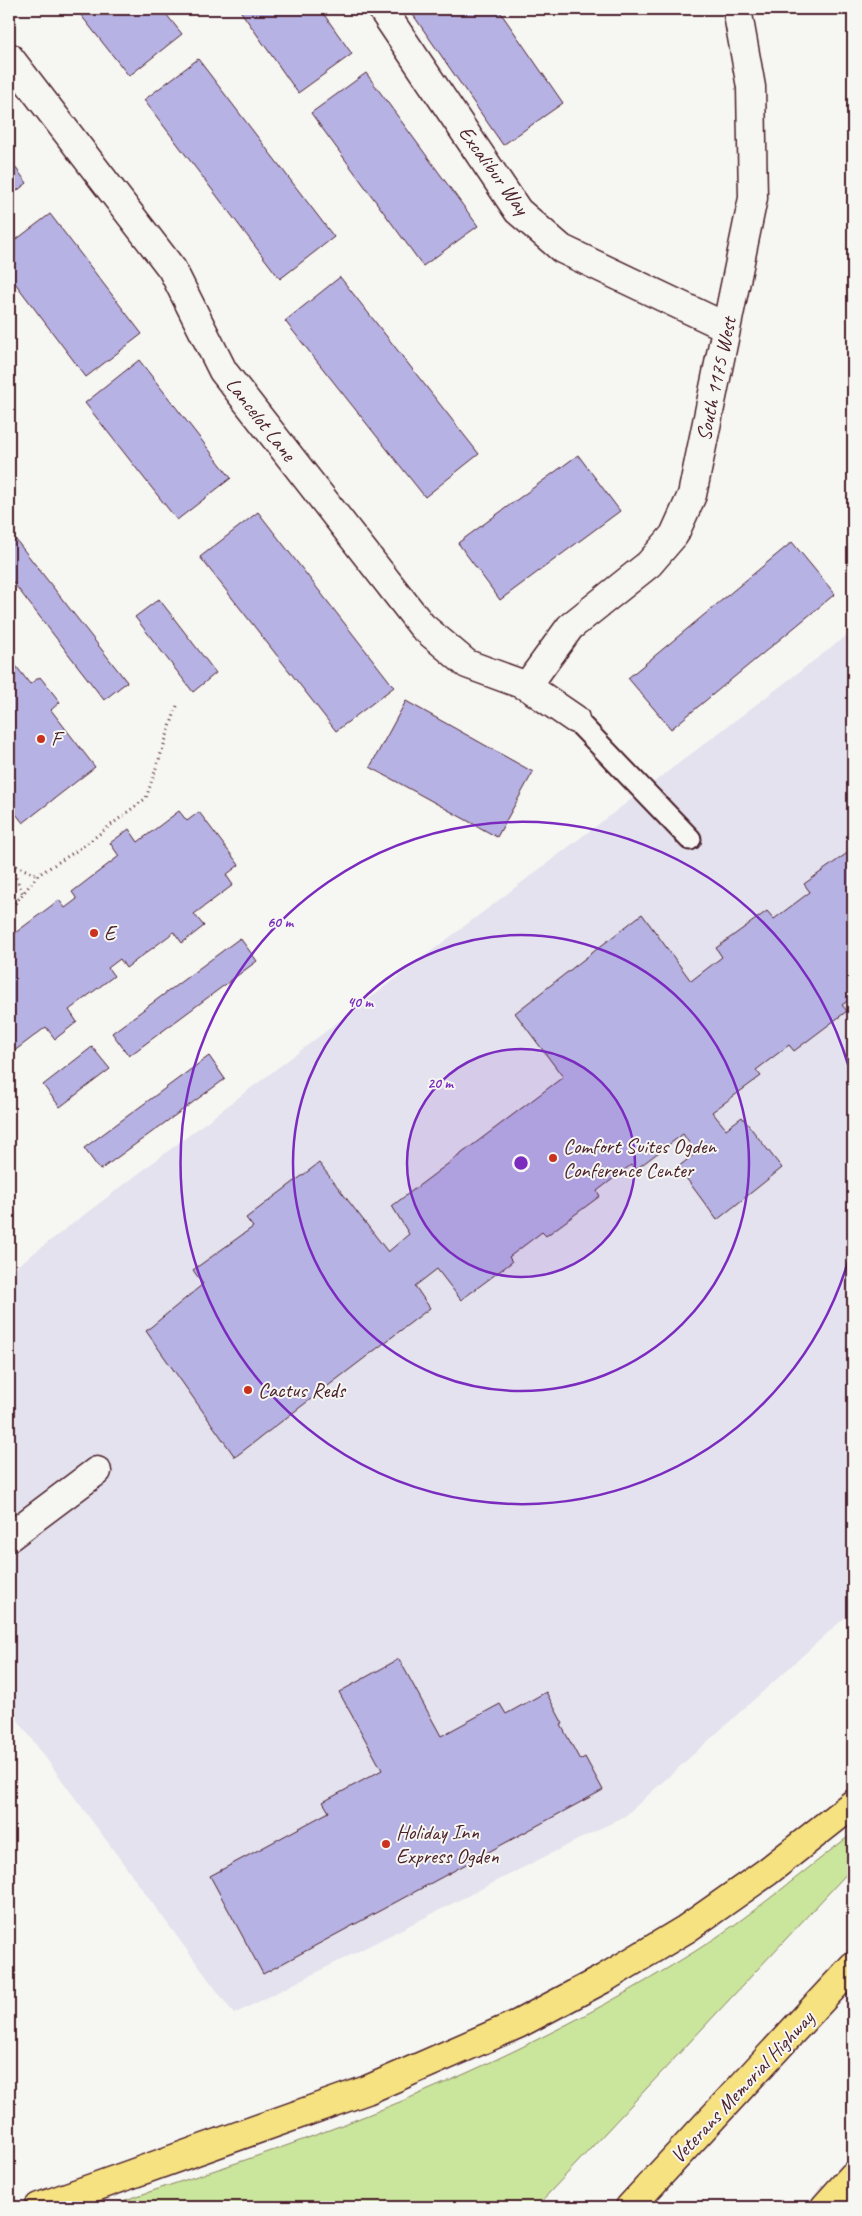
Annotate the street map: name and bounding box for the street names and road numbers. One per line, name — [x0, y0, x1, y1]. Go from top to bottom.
street label: Excalibur Way — [453, 120, 536, 221]
street label: South 1175 West — [690, 313, 742, 443]
street label: Lancelot Lane — [220, 372, 302, 467]
street label: Veterans Memorial Highway — [665, 2004, 821, 2169]

